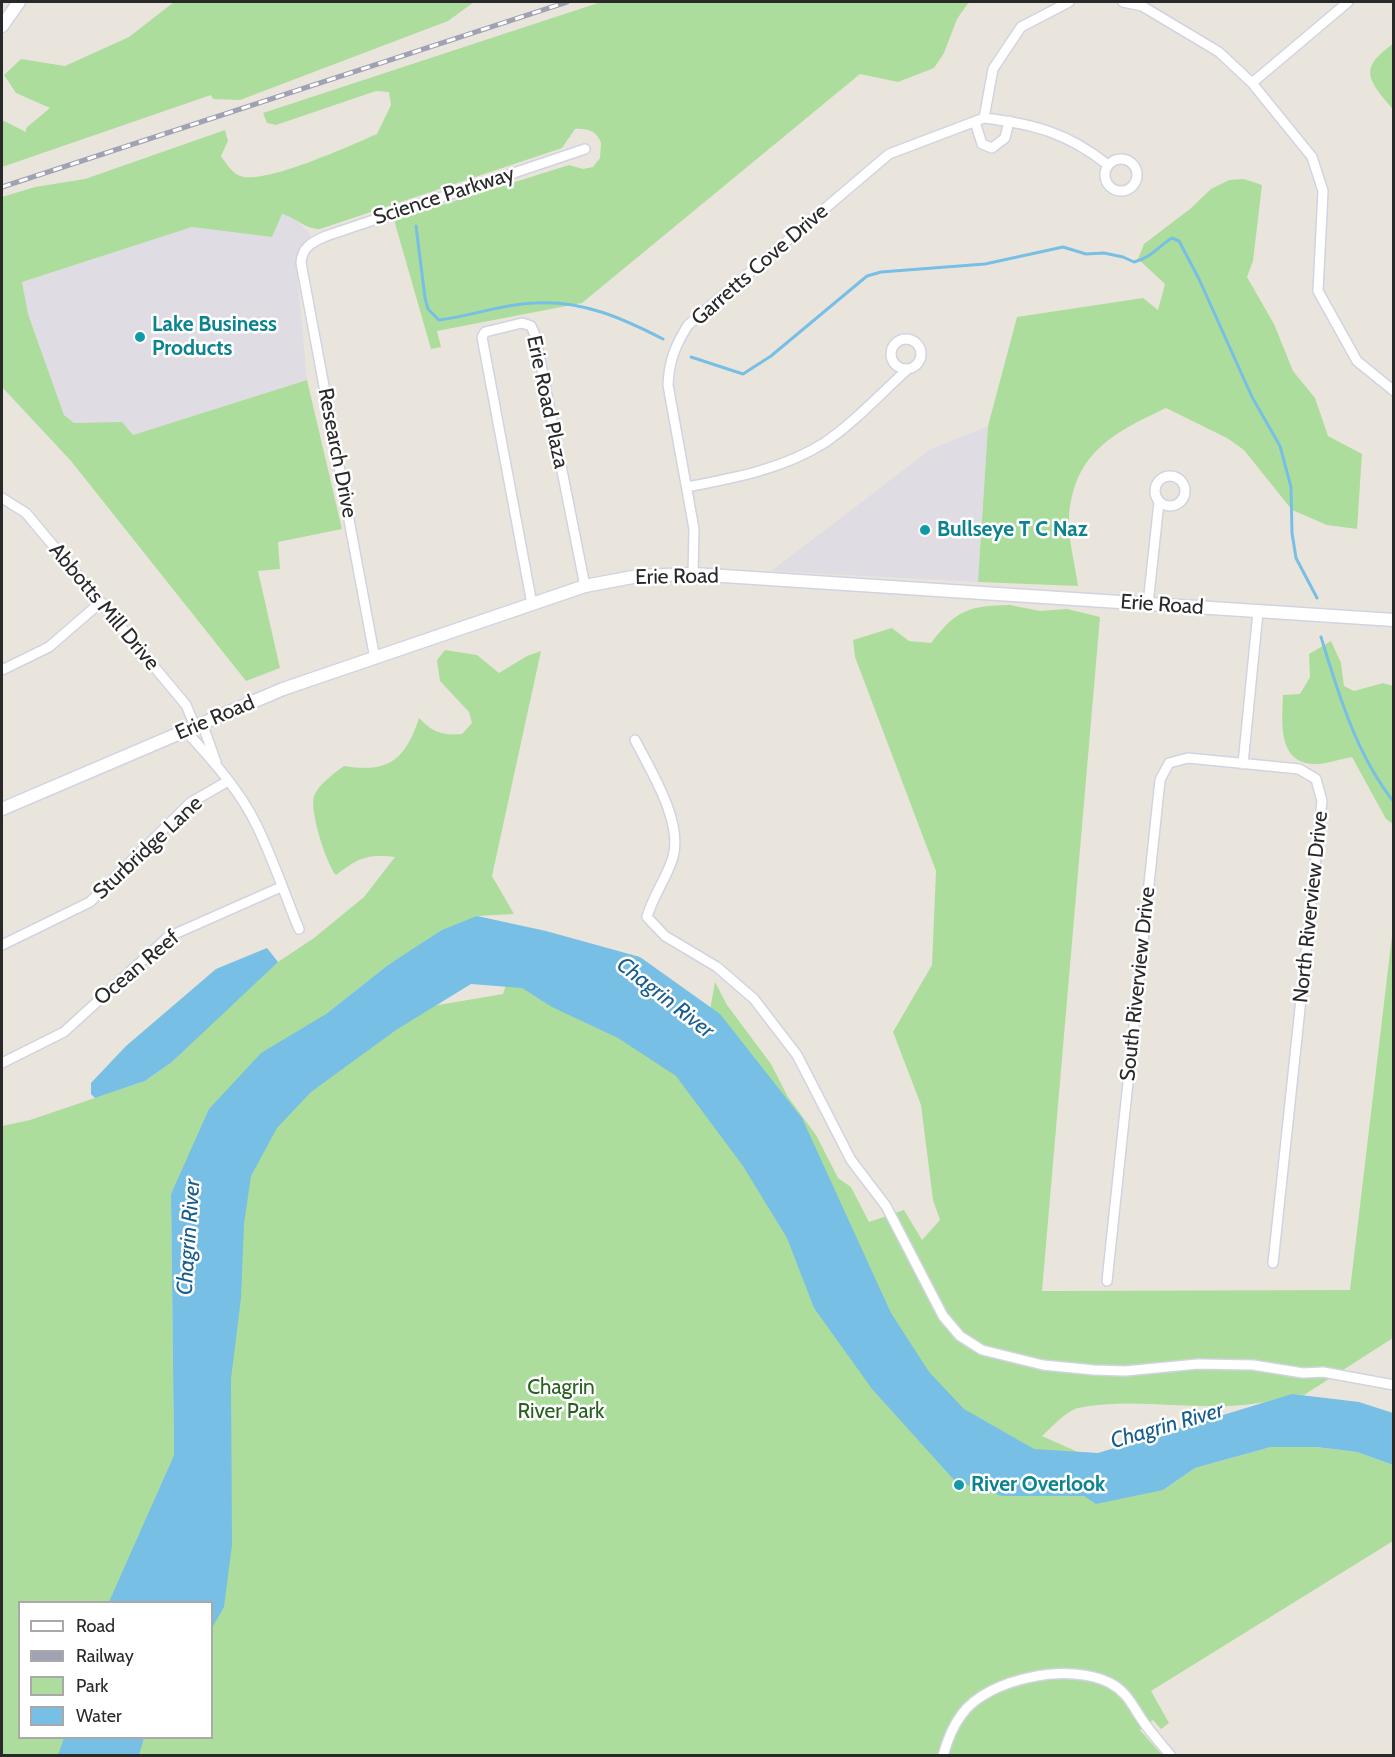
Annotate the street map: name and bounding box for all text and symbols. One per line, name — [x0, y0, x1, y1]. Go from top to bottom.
street label: Science Parkway — [370, 161, 518, 231]
street label: Garretts Cove Drive — [687, 199, 833, 331]
place label: Lake Business Products — [152, 312, 277, 362]
marker: Lake Business Products — [133, 330, 147, 344]
street label: Erie Road Plaza — [521, 333, 573, 471]
street label: Research Drive — [312, 386, 362, 520]
place label: Bullseye T C Naz — [937, 517, 1088, 543]
marker: Bullseye T C Naz — [918, 523, 932, 537]
street label: Abbotts Mill Drive — [43, 538, 165, 676]
street label: Erie Road — [635, 564, 719, 590]
street label: Erie Road — [1119, 590, 1205, 620]
street label: Erie Road — [172, 690, 258, 746]
street label: Sturbridge Lane — [88, 791, 208, 905]
street label: North Riverview Drive — [1288, 810, 1334, 1004]
street label: South Riverview Drive — [1115, 886, 1161, 1082]
street label: Ocean Reef — [89, 925, 185, 1011]
water label: Chagrin River — [611, 952, 719, 1044]
water label: Chagrin River — [172, 1178, 206, 1296]
park label: Chagrin River Park — [517, 1375, 605, 1425]
water label: Chagrin River — [1108, 1397, 1226, 1455]
place label: River Overlook — [971, 1472, 1105, 1498]
marker: River Overlook — [952, 1478, 966, 1492]
legend — [18, 1601, 213, 1739]
text: Road — [76, 1615, 115, 1637]
text: Railway — [76, 1645, 134, 1667]
text: Park — [76, 1675, 108, 1697]
text: Water — [76, 1705, 122, 1727]

